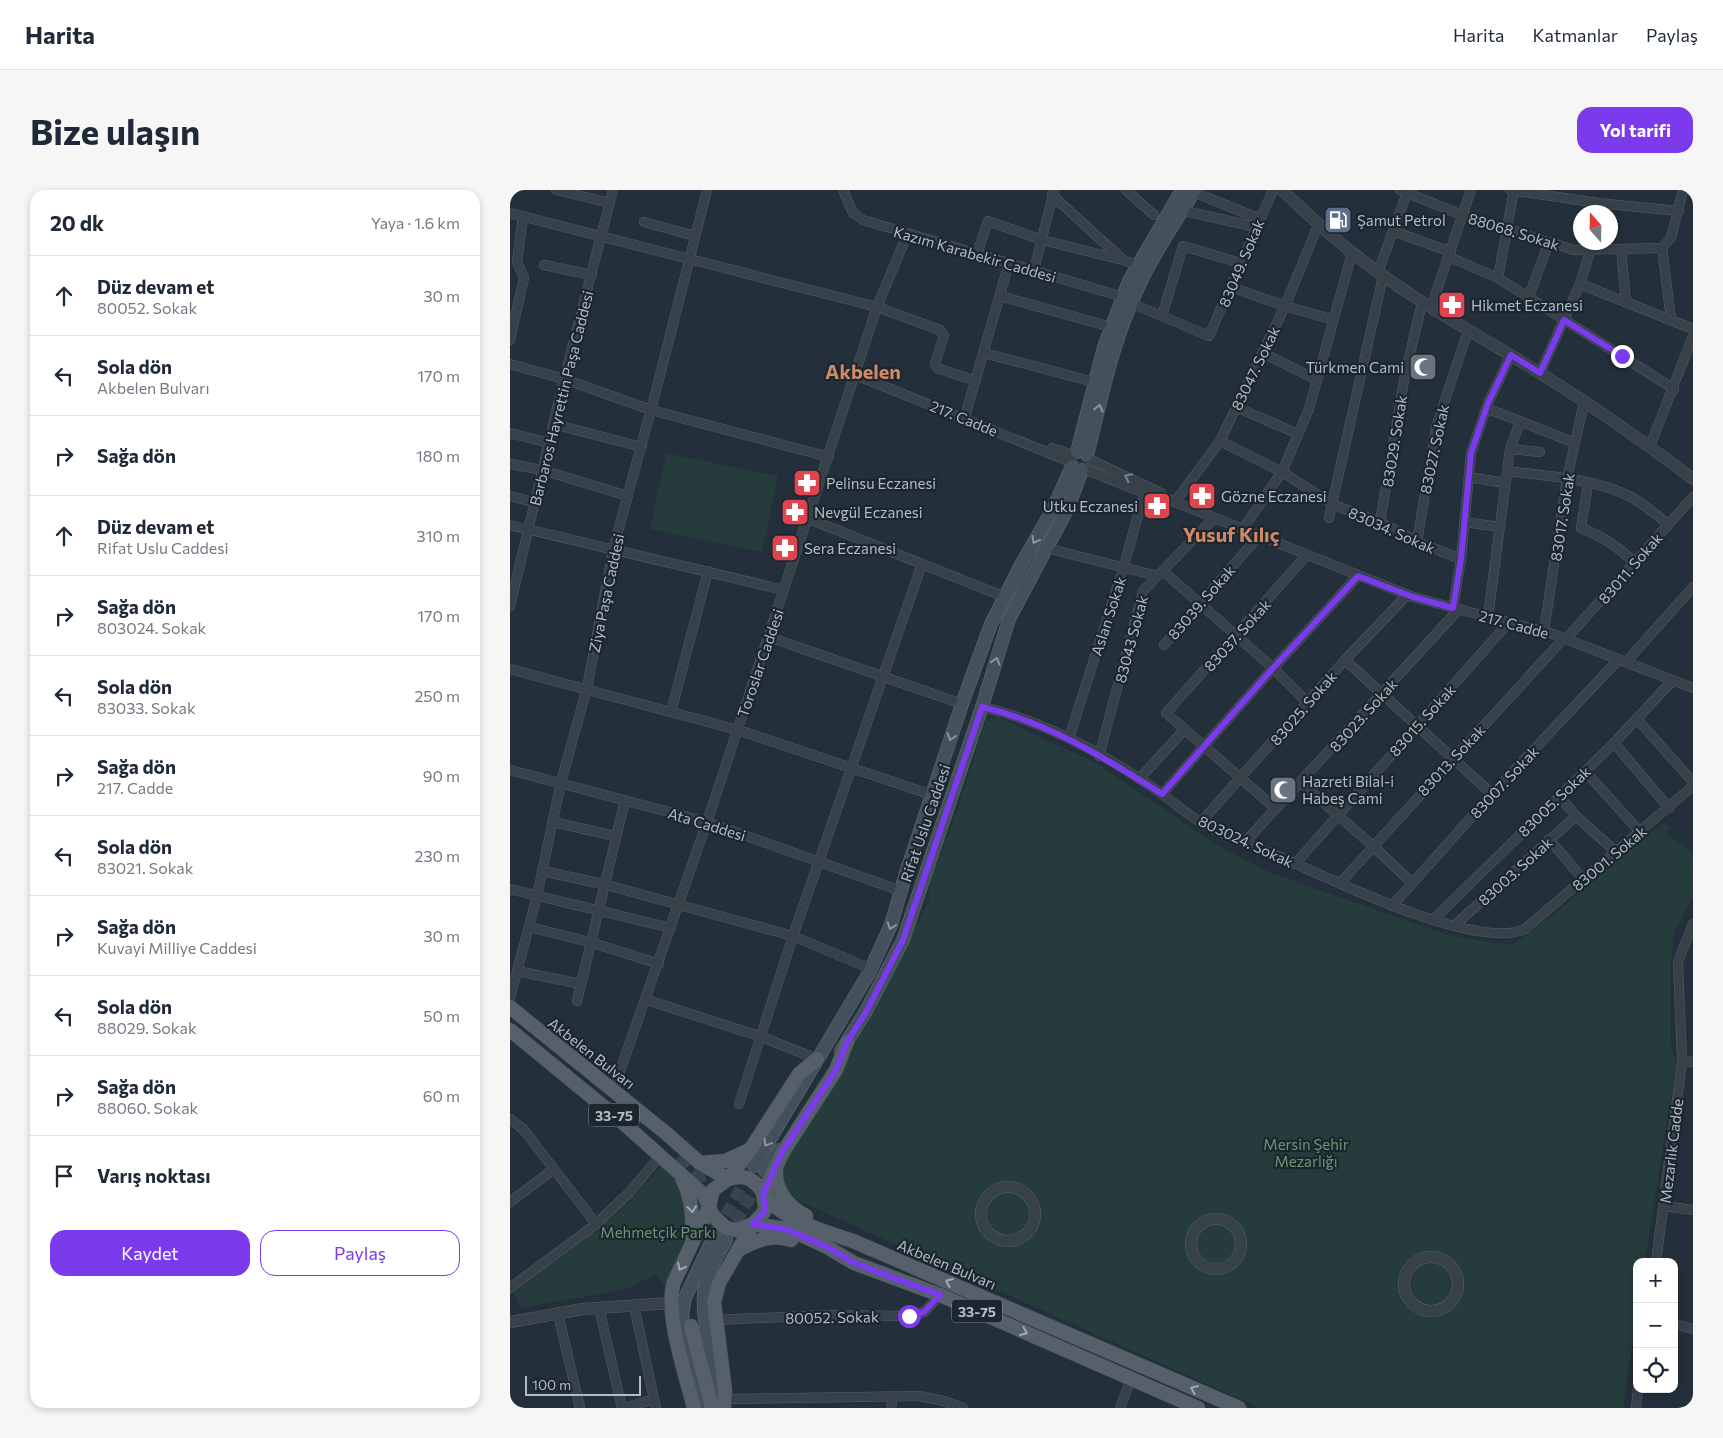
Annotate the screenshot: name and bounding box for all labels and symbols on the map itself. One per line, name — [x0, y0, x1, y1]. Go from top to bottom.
fuel station icon: Şamut Petrol — [1323, 205, 1353, 235]
north arrow — [1573, 205, 1618, 250]
street label: 88068. Sokak — [1466, 209, 1562, 253]
place label: Şamut Petrol — [1357, 211, 1446, 229]
street label: 83049. Sokak — [1214, 216, 1268, 310]
street label: Kazım Karabekir Caddesi — [892, 222, 1058, 286]
street label: Barbaros Hayrettin Paşa Caddesi — [526, 289, 596, 507]
pharmacy icon: Hikmet Eczanesi — [1437, 290, 1467, 320]
place label: Hikmet Eczanesi — [1471, 296, 1583, 314]
street label: 83047. Sokak — [1227, 323, 1283, 413]
route end — [1611, 345, 1634, 368]
mosque icon: Türkmen Cami — [1408, 352, 1438, 382]
place label: Türkmen Cami — [1306, 358, 1404, 376]
district label: Akbelen — [825, 359, 901, 383]
street label: 83029. Sokak — [1378, 394, 1410, 488]
street label: 217. Cadde — [928, 396, 1001, 440]
street label: 83027. Sokak — [1416, 403, 1452, 495]
one-way arrow — [1094, 404, 1104, 412]
pharmacy icon: Pelinsu Eczanesi — [792, 468, 822, 498]
street label: 83017. Sokak — [1546, 472, 1578, 562]
one-way arrow — [1125, 473, 1134, 483]
place label: Pelinsu Eczanesi — [826, 474, 936, 492]
pharmacy icon: Gözne Eczanesi — [1187, 481, 1217, 511]
place label: Gözne Eczanesi — [1221, 487, 1327, 505]
pharmacy icon: Utku Eczanesi — [1142, 491, 1172, 521]
pharmacy icon: Nevgül Eczanesi — [780, 497, 810, 527]
place label: Utku Eczanesi — [1043, 497, 1138, 515]
place label: Nevgül Eczanesi — [814, 503, 923, 521]
street label: 83034. Sokak — [1346, 503, 1438, 557]
district label: Yusuf Kılıç — [1183, 522, 1280, 546]
street label: 83011. Sokak — [1594, 529, 1666, 607]
street label: Ziya Paşa Caddesi — [585, 532, 627, 654]
pharmacy icon: Sera Eczanesi — [770, 533, 800, 563]
one-way arrow — [1031, 535, 1041, 544]
place label: Sera Eczanesi — [804, 539, 896, 557]
street label: 83039. Sokak — [1164, 561, 1238, 643]
street label: Aslan Sokak — [1087, 574, 1129, 658]
street label: 83043 Sokak — [1111, 593, 1151, 685]
street label: 83037. Sokak — [1200, 595, 1274, 675]
street label: Toroslar Caddesi — [733, 606, 787, 720]
street label: 217. Cadde — [1477, 606, 1551, 642]
one-way arrow — [990, 657, 1000, 665]
street label: 83025. Sokak — [1266, 667, 1340, 749]
street label: 83023. Sokak — [1325, 675, 1401, 755]
street label: 83015. Sokak — [1385, 680, 1459, 760]
street label: 83013. Sokak — [1414, 721, 1488, 799]
one-way arrow — [946, 733, 956, 741]
street label: 83007. Sokak — [1466, 742, 1542, 822]
street label: Rifat Uslu Caddesi — [896, 762, 954, 884]
street label: 83005. Sokak — [1514, 762, 1594, 840]
place label: Hazreti Bilal-i Habeş Cami — [1302, 772, 1394, 807]
mosque icon: Hazreti Bilal-i Habeş Cami — [1268, 775, 1298, 805]
street label: Ata Caddesi — [666, 804, 748, 844]
street label: 803024. Sokak — [1196, 811, 1296, 871]
street label: 83001. Sokak — [1568, 822, 1650, 894]
street label: 83003. Sokak — [1474, 833, 1556, 909]
one-way arrow — [887, 921, 897, 929]
street label: Akbelen Bulvarı — [545, 1013, 639, 1093]
street label: Mezarlık Cadde — [1656, 1097, 1686, 1204]
road number: 33-75 — [589, 1104, 639, 1126]
park label: Mersin Şehir Mezarlığı — [1263, 1135, 1349, 1170]
one-way arrow — [764, 1137, 774, 1146]
one-way arrow — [686, 1204, 696, 1213]
park label: Mehmetçik Parkı — [600, 1223, 716, 1241]
street label: Akbelen Bulvarı — [895, 1235, 999, 1293]
one-way arrow — [677, 1262, 687, 1271]
one-way arrow — [945, 1278, 954, 1289]
road number: 33-75 — [952, 1300, 1002, 1322]
route start — [898, 1305, 921, 1328]
street label: 80052. Sokak — [785, 1307, 879, 1327]
one-way arrow — [1019, 1325, 1028, 1336]
scale bar — [525, 1373, 641, 1396]
one-way arrow — [1190, 1384, 1199, 1395]

